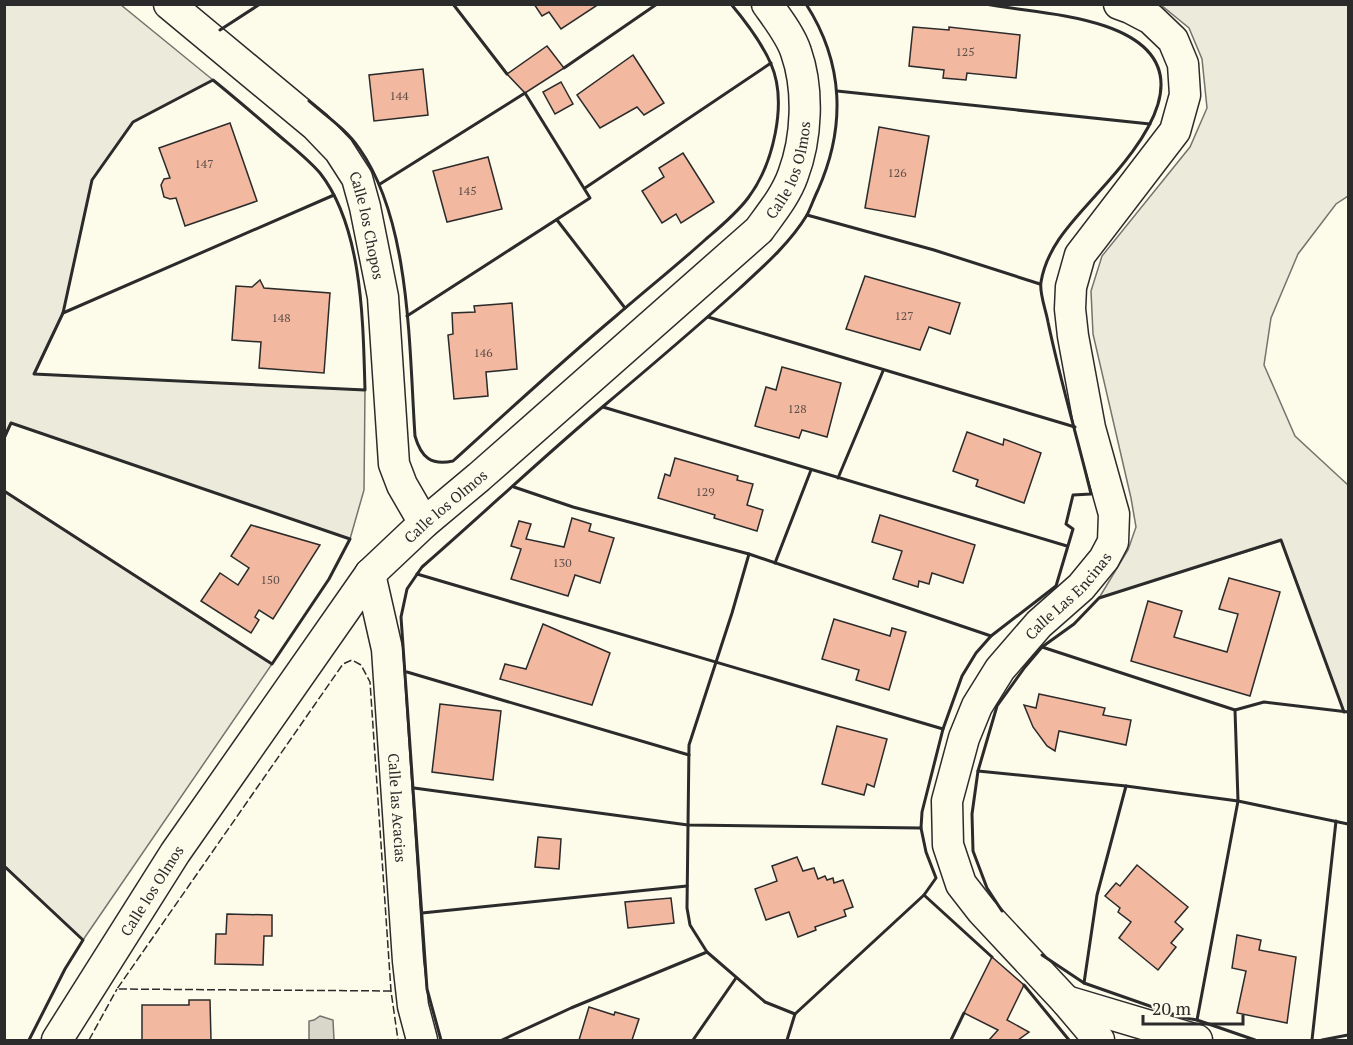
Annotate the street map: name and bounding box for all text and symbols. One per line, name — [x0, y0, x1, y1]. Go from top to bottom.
house number: 125 — [955, 44, 975, 59]
house number: 144 — [389, 88, 409, 103]
street label: Calle los Olmos — [761, 120, 814, 223]
house number: 147 — [194, 156, 214, 171]
house number: 126 — [887, 165, 907, 180]
street label: Calle los Chopos — [345, 167, 389, 281]
house number: 145 — [457, 183, 477, 198]
house number: 127 — [894, 308, 914, 323]
house number: 148 — [271, 310, 291, 325]
house number: 146 — [473, 345, 493, 360]
house number: 128 — [787, 401, 807, 416]
street label: Calle los Olmos — [399, 465, 491, 547]
house number: 129 — [695, 484, 715, 499]
street label: Calle Las Encinas — [1020, 549, 1116, 644]
house number: 130 — [552, 555, 572, 570]
house number: 150 — [260, 572, 280, 587]
street label: Calle las Acacias — [384, 753, 411, 863]
street label: Calle los Olmos — [115, 841, 188, 940]
scale bar — [1143, 988, 1244, 1026]
text: 20 m — [1152, 996, 1192, 1020]

